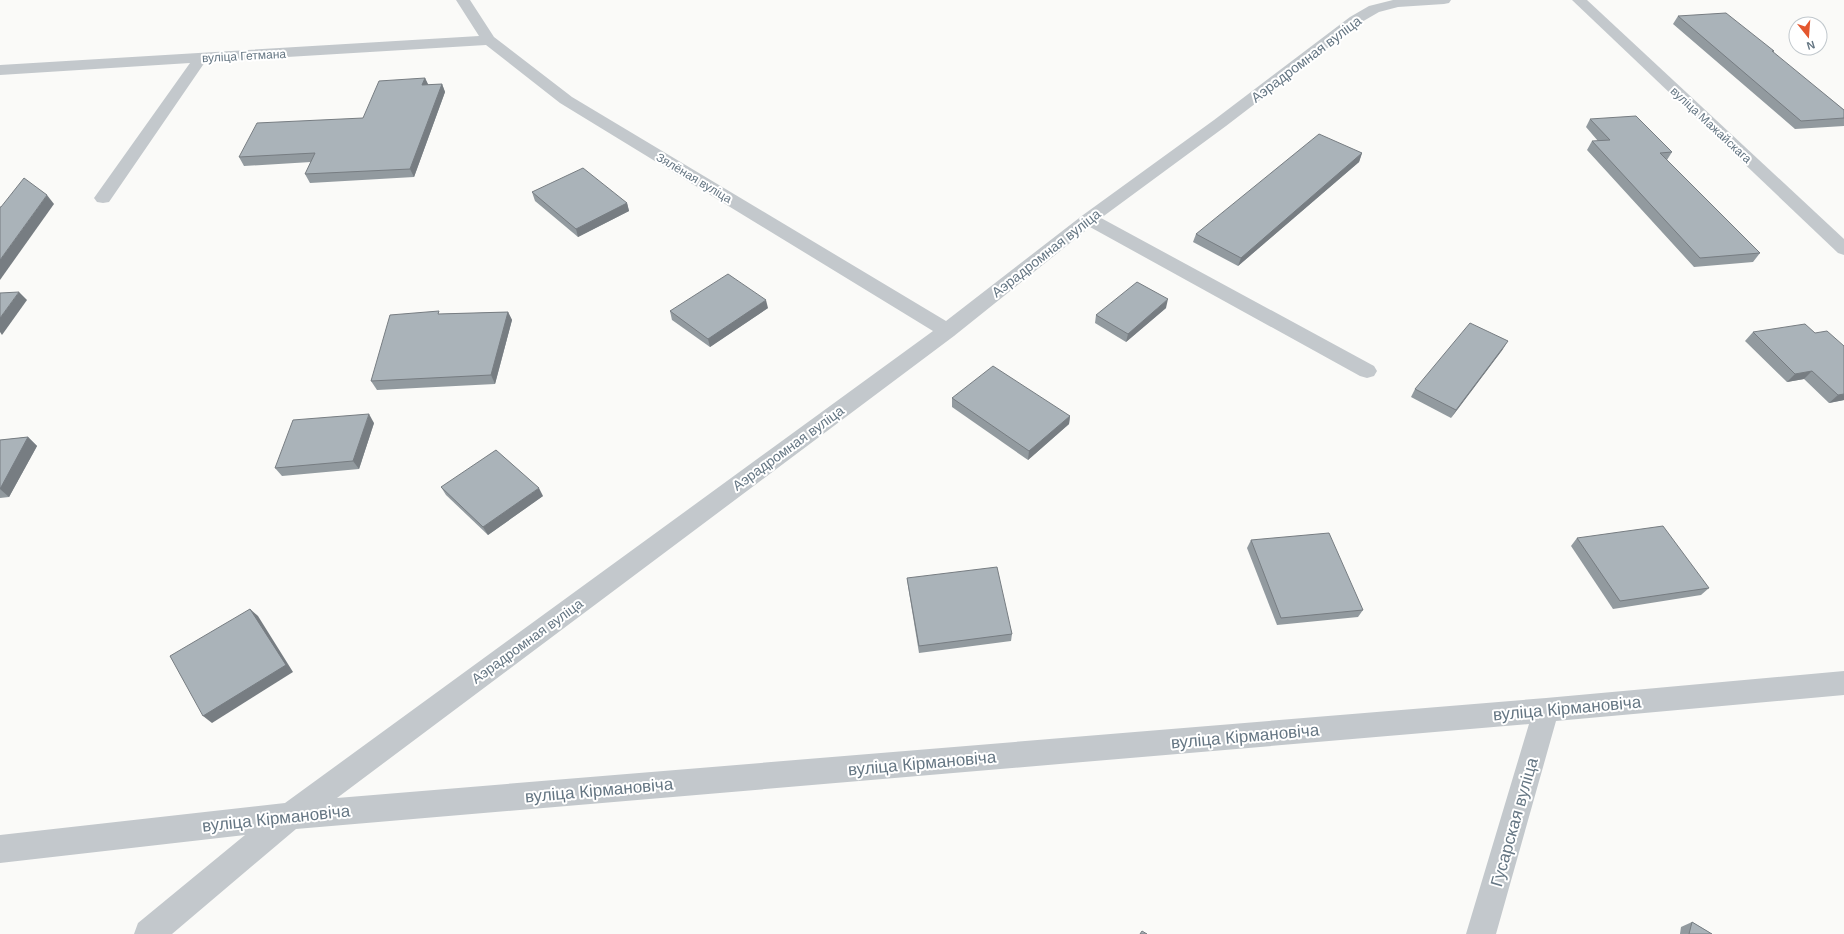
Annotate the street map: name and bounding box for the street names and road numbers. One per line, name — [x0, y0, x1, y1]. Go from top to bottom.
street label: Аэрадромная вуліца — [1248, 12, 1364, 106]
street label: вуліца Гетмана — [202, 47, 287, 65]
street label: вуліца Мажайскага — [1668, 84, 1755, 166]
street label: Зялёная вуліца — [654, 150, 735, 206]
street label: Аэрадромная вуліца — [988, 205, 1104, 300]
street label: Аэрадромная вуліца — [729, 402, 847, 494]
street label: Аэрадромная вуліца — [468, 595, 586, 687]
street label: вуліца Кірмановіча — [1492, 693, 1642, 724]
street label: вуліца Кірмановіча — [1170, 721, 1320, 752]
street label: вуліца Кірмановіча — [847, 748, 997, 779]
street label: Гусарская вуліца — [1487, 755, 1542, 889]
street label: вуліца Кірмановіча — [524, 775, 674, 806]
street label: вуліца Кірмановіча — [201, 801, 351, 836]

